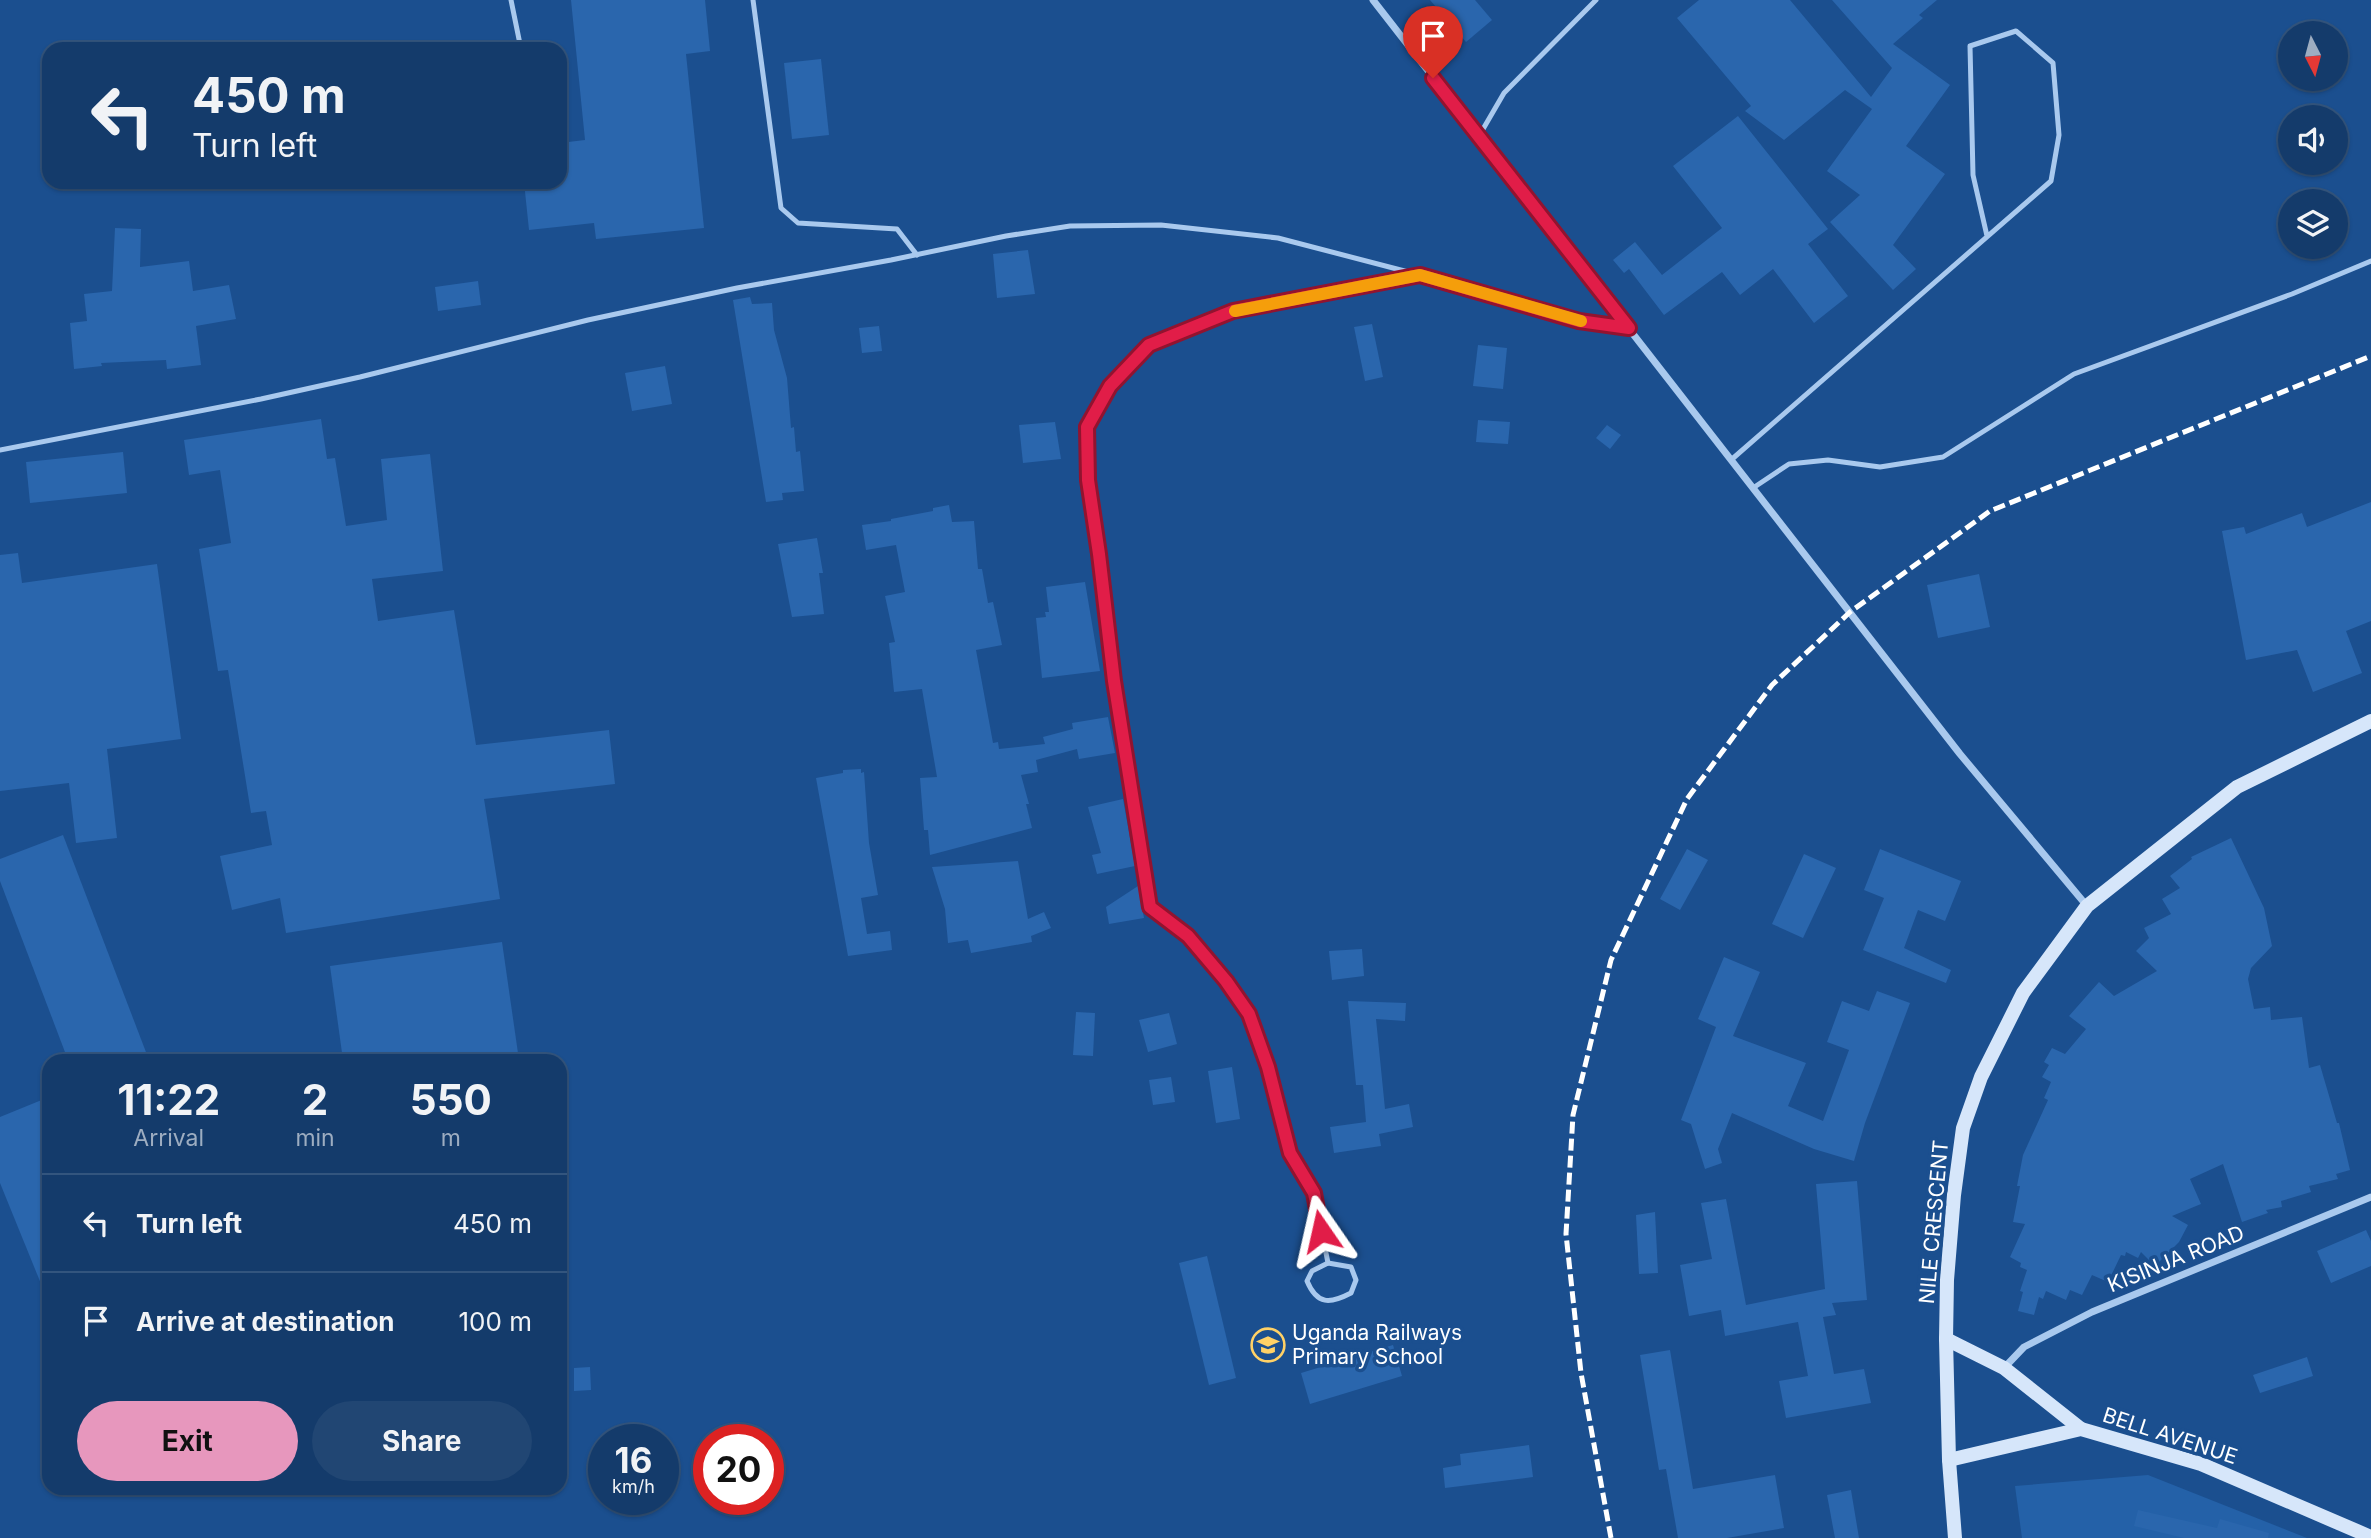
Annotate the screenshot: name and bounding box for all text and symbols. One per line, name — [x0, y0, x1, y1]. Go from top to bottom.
pin — [1403, 6, 1463, 78]
icon: arrive — [1414, 17, 1452, 55]
north arrow — [2278, 21, 2348, 91]
map controls — [2278, 21, 2348, 259]
text: 450 m — [192, 66, 346, 125]
icon: left — [77, 70, 168, 161]
button: sound — [2278, 105, 2348, 175]
text: Turn left — [192, 126, 317, 165]
button: layers — [2278, 189, 2348, 259]
text: 11:22 — [117, 1074, 220, 1125]
text: 2 — [302, 1074, 328, 1125]
text: 550 — [410, 1074, 492, 1125]
text: Arrival — [133, 1124, 204, 1152]
text: min — [295, 1124, 335, 1152]
text: m — [441, 1124, 461, 1152]
street label: NILE CRESCENT — [1914, 1139, 1953, 1305]
position arrow — [1284, 1194, 1358, 1268]
icon: left — [77, 1204, 115, 1242]
text: Turn left — [136, 1208, 242, 1239]
text: 450 m — [453, 1208, 532, 1239]
street label: KISINJA ROAD — [2104, 1220, 2248, 1297]
icon: arrive — [77, 1302, 115, 1340]
text: Arrive at destination — [136, 1306, 395, 1337]
text: 100 m — [459, 1306, 532, 1337]
place label: Uganda Railways Primary School — [1292, 1320, 1462, 1369]
school or university icon: Uganda Railways Primary School — [1249, 1326, 1287, 1364]
button: Exit — [77, 1401, 298, 1481]
button: Share — [312, 1401, 532, 1481]
street label: BELL AVENUE — [2100, 1402, 2241, 1469]
speed limit sign: 20 — [693, 1424, 784, 1515]
text: 16 — [615, 1439, 652, 1481]
text: km/h — [612, 1476, 655, 1497]

